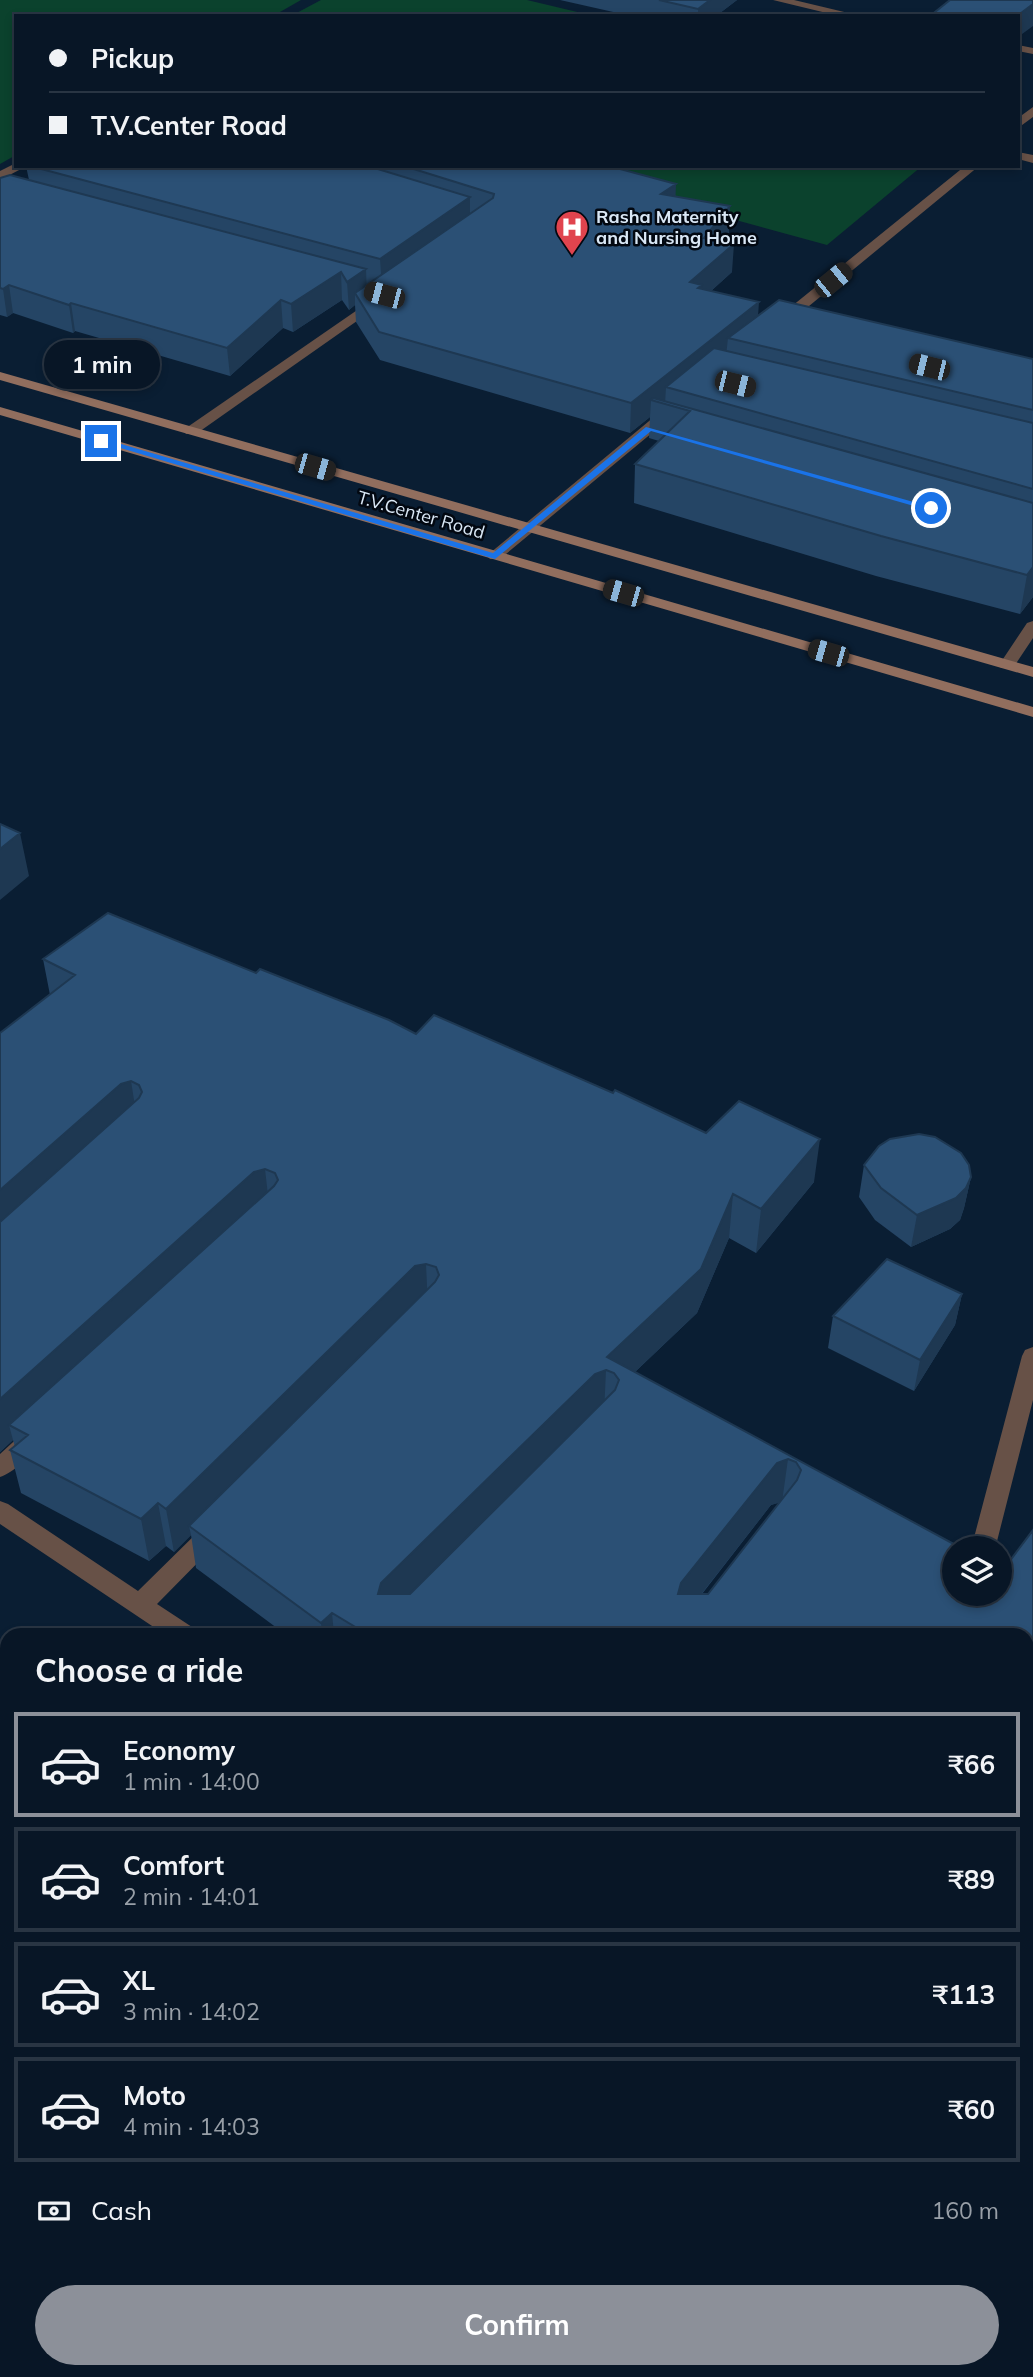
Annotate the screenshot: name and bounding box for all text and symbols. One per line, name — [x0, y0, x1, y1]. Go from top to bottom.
text: Pickup — [91, 42, 174, 75]
text: T.V.Center Road — [91, 109, 287, 142]
place label: Rasha Maternity and Nursing Home — [596, 205, 757, 249]
hospital icon: Rasha Maternity and Nursing Home — [553, 208, 591, 257]
car — [811, 259, 856, 301]
car — [361, 279, 408, 311]
callout: 1 min — [43, 340, 159, 388]
text: 1 min — [72, 350, 132, 379]
car — [907, 352, 952, 382]
car — [713, 369, 758, 399]
route end — [85, 425, 117, 457]
car — [292, 451, 339, 483]
street label: T.V.Center Road — [355, 485, 487, 544]
route start — [915, 492, 947, 524]
car — [600, 577, 647, 609]
car — [805, 637, 852, 669]
map controls — [942, 1536, 1012, 1606]
button: layers — [942, 1536, 1012, 1606]
text: Choose a ride — [35, 1650, 243, 1690]
icon: car — [39, 1733, 102, 1796]
text: Economy — [123, 1734, 235, 1767]
text: ₹66 — [948, 1748, 995, 1781]
text: 1 min · 14:00 — [123, 1767, 260, 1796]
icon: car — [39, 1848, 102, 1911]
text: Comfort — [123, 1849, 224, 1882]
text: ₹89 — [948, 1863, 995, 1896]
text: 2 min · 14:01 — [123, 1882, 260, 1911]
icon: car — [39, 1963, 102, 2026]
text: XL — [123, 1964, 155, 1997]
text: ₹113 — [933, 1978, 995, 2011]
text: 3 min · 14:02 — [123, 1997, 260, 2026]
icon: car — [39, 2078, 102, 2141]
text: Moto — [123, 2079, 186, 2112]
text: ₹60 — [948, 2093, 995, 2126]
text: 4 min · 14:03 — [123, 2112, 260, 2141]
icon: cash — [35, 2192, 73, 2230]
text: Cash — [91, 2194, 152, 2227]
text: 160 m — [931, 2196, 999, 2225]
button: Confirm — [35, 2285, 999, 2365]

